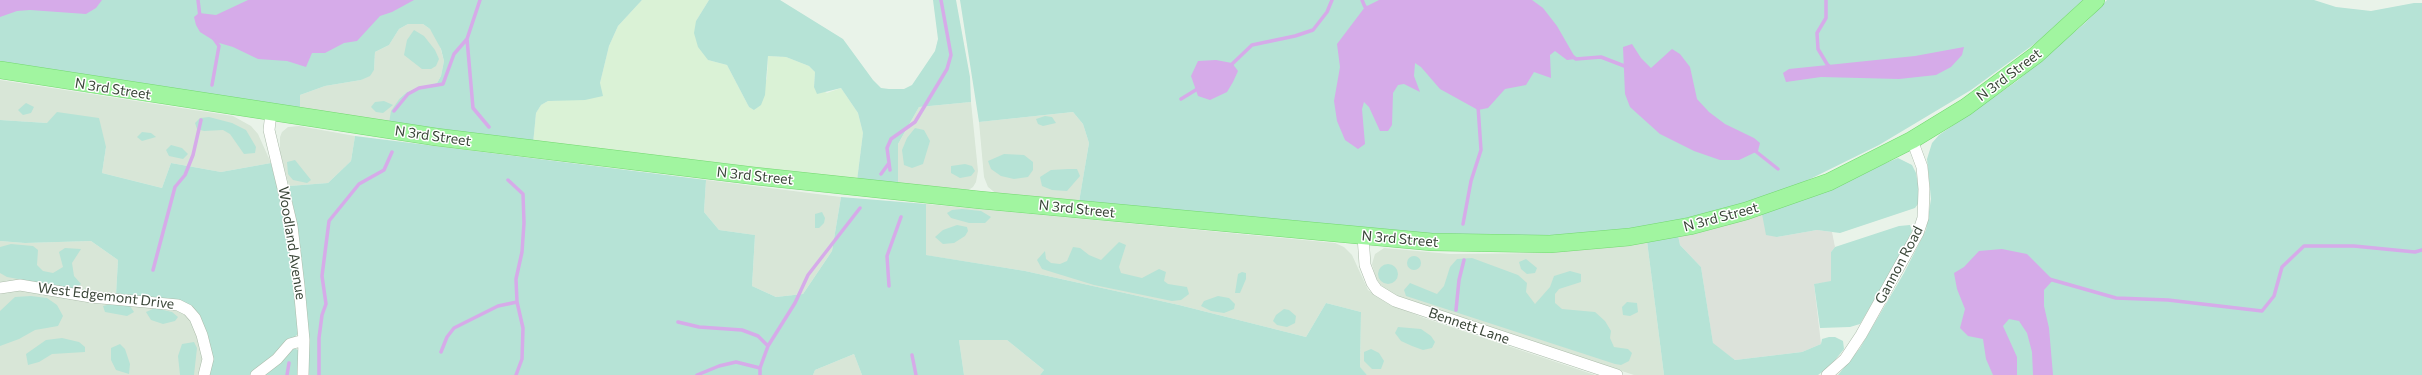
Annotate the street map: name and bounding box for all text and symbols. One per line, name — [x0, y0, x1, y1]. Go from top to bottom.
street label: N 3rd Street — [1973, 45, 2045, 105]
street label: N 3rd Street — [74, 75, 152, 103]
street label: N 3rd Street — [394, 122, 472, 150]
street label: N 3rd Street — [716, 164, 794, 188]
street label: Woodland Avenue — [275, 185, 309, 301]
street label: N 3rd Street — [1038, 197, 1116, 221]
street label: N 3rd Street — [1682, 199, 1760, 235]
street label: Gannon Road — [1872, 223, 1926, 307]
street label: N 3rd Street — [1361, 227, 1439, 251]
street label: West Edgemont Drive — [37, 279, 175, 313]
street label: Bennett Lane — [1426, 304, 1512, 348]

